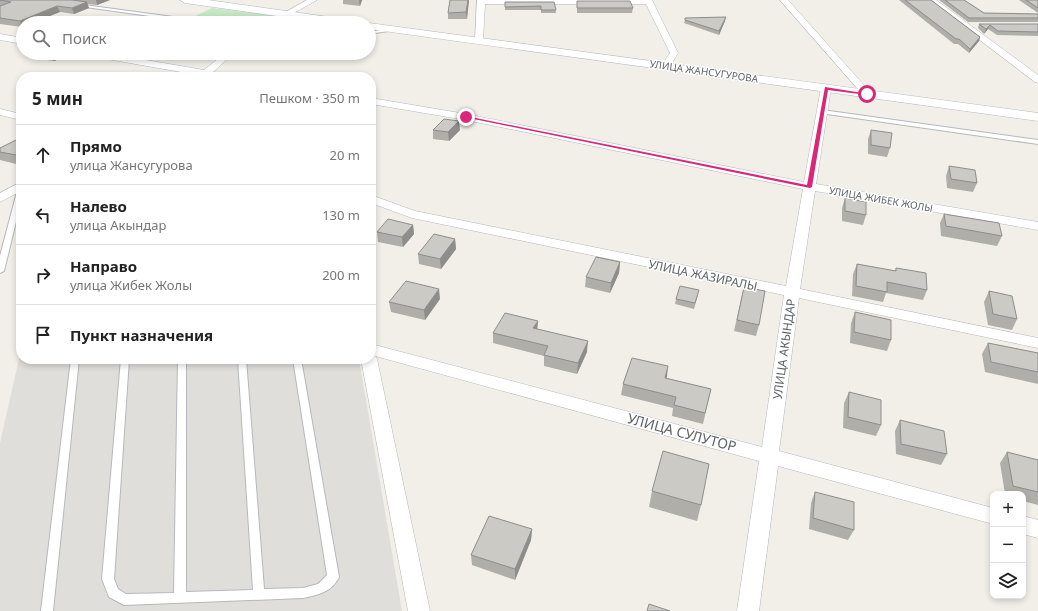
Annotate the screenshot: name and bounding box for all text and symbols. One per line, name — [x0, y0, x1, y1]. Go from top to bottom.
search box — [16, 16, 376, 60]
icon: search — [30, 27, 52, 49]
text: Поиск — [62, 28, 107, 48]
street label: УЛИЦА ЖАНСУГУРОВА — [649, 56, 760, 86]
route start — [858, 85, 876, 103]
text: 5 мин — [32, 87, 83, 110]
text: Пешком · 350 m — [259, 89, 360, 107]
route end — [457, 108, 475, 126]
text: Прямо — [70, 136, 122, 156]
icon: ahead — [32, 144, 54, 166]
text: 20 m — [330, 146, 360, 164]
text: улица Жансугурова — [70, 156, 193, 174]
street label: УЛИЦА ЖИБЕК ЖОЛЫ — [828, 183, 934, 215]
text: Налево — [70, 196, 127, 216]
icon: left — [32, 204, 54, 226]
text: 130 m — [322, 206, 360, 224]
text: улица Акындар — [70, 216, 166, 234]
street label: УЛИЦА ЖАЗИРАЛЫ — [647, 255, 759, 295]
text: Направо — [70, 256, 137, 276]
icon: right — [32, 264, 54, 286]
text: 200 m — [322, 266, 360, 284]
text: улица Жибек Жолы — [70, 276, 192, 294]
street label: УЛИЦА АКЫНДАР — [769, 298, 799, 400]
icon: arrive — [32, 324, 54, 346]
text: Пункт назначения — [70, 325, 213, 345]
street label: УЛИЦА СУЛУТОР — [625, 408, 739, 456]
map controls — [990, 491, 1026, 599]
button: + — [990, 491, 1026, 527]
button: − — [990, 527, 1026, 563]
button: layers — [990, 563, 1026, 599]

